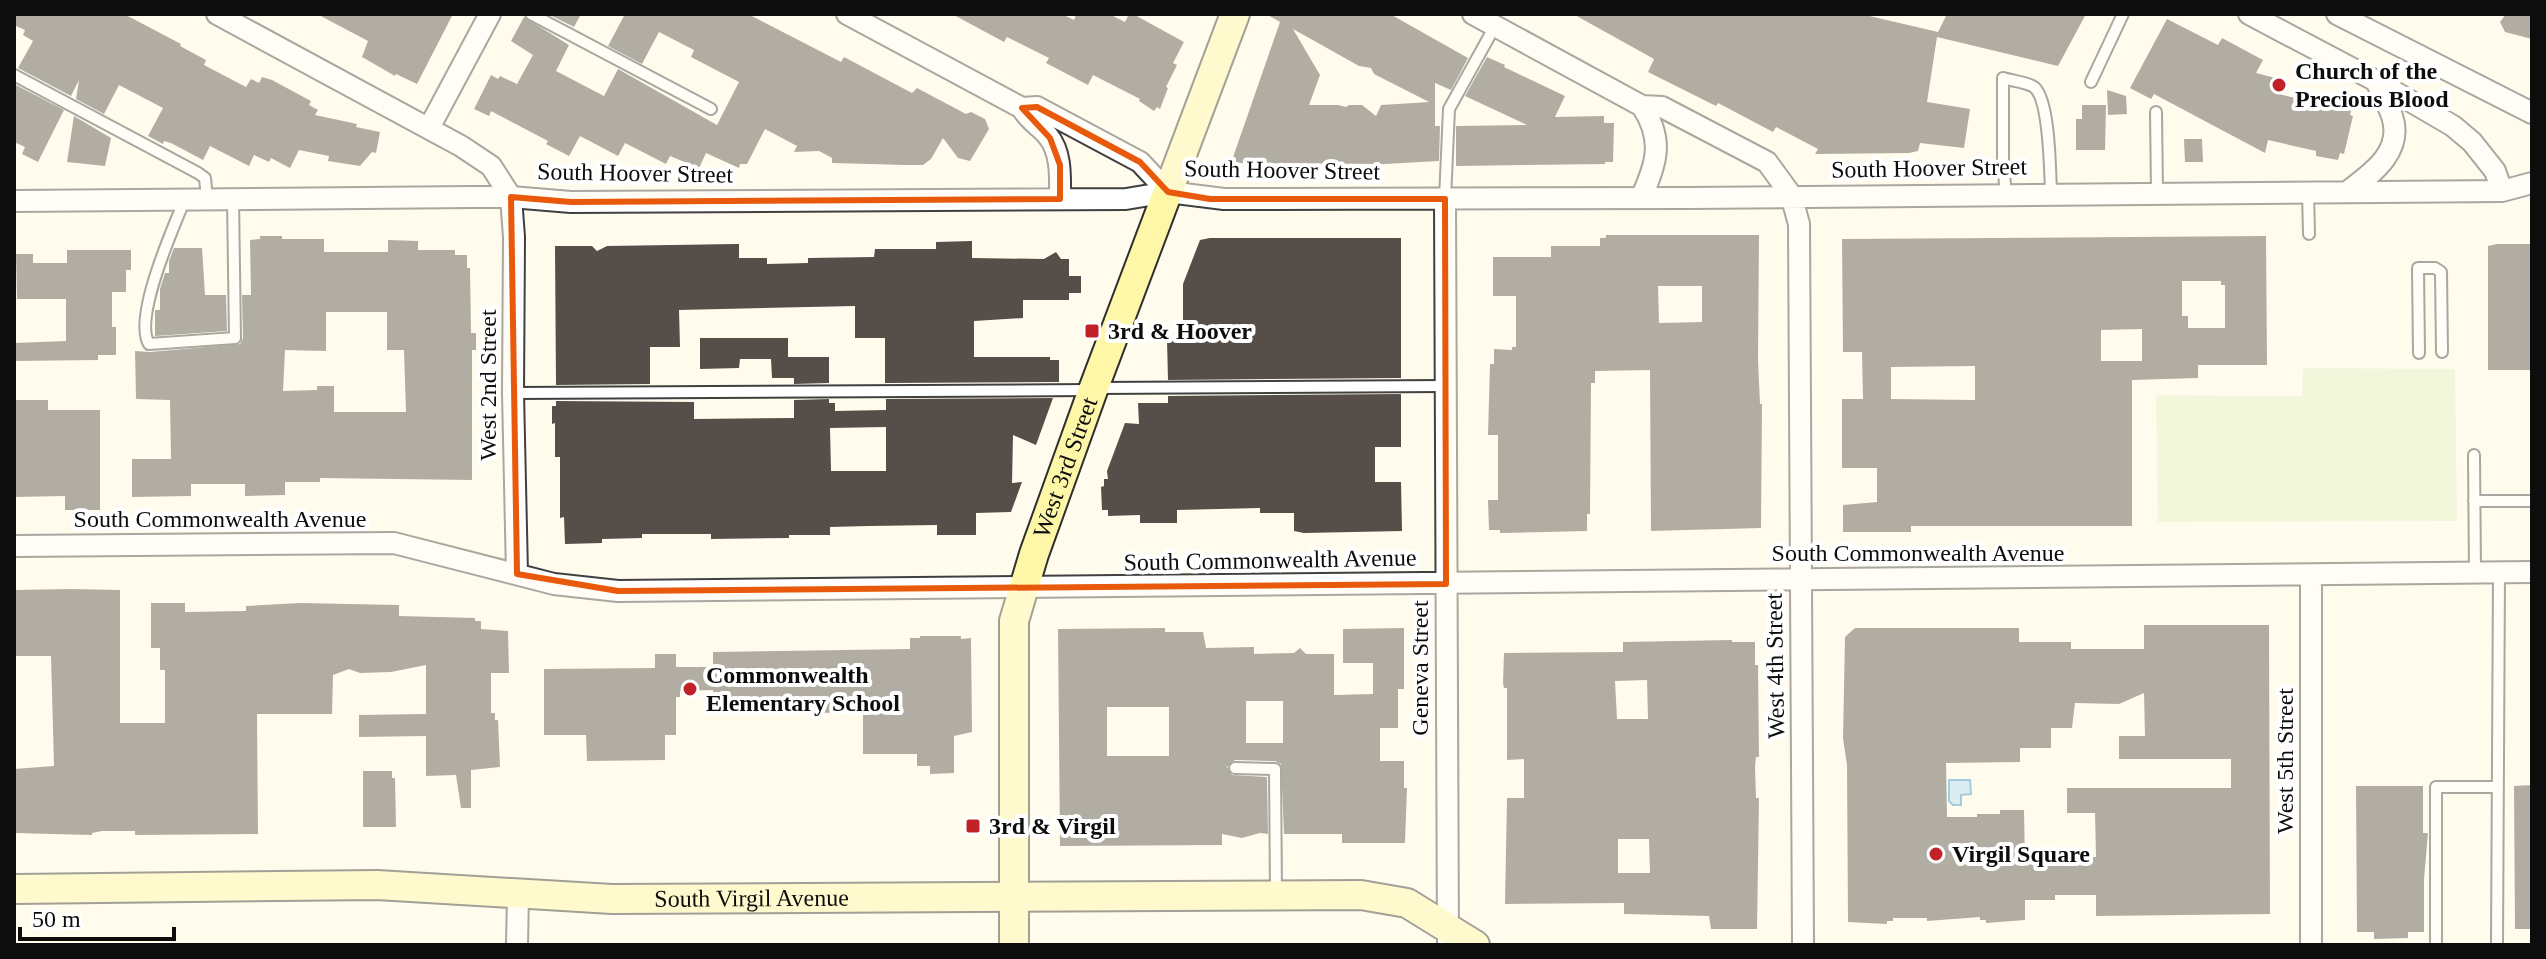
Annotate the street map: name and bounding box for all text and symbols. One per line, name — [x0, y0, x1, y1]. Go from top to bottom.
place label: Church of the Precious Blood — [2295, 58, 2449, 112]
marker: Church of the Precious Blood — [2270, 76, 2288, 94]
street label: South Hoover Street — [1831, 153, 2028, 183]
street label: South Hoover Street — [1184, 155, 1381, 185]
street label: South Hoover Street — [537, 158, 734, 188]
street label: West 2nd Street — [475, 309, 501, 461]
place label: 3rd & Hoover — [1108, 318, 1252, 344]
marker: 3rd & Hoover — [1083, 322, 1101, 340]
street label: West 3rd Street — [1028, 393, 1102, 541]
street label: South Commonwealth Avenue — [74, 506, 366, 532]
street label: South Commonwealth Avenue — [1772, 540, 2064, 566]
street label: South Commonwealth Avenue — [1123, 544, 1417, 576]
street label: West 4th Street — [1761, 592, 1789, 739]
street label: Geneva Street — [1407, 600, 1433, 736]
place label: Commonwealth Elementary School — [706, 662, 900, 716]
marker: Commonwealth Elementary School — [681, 680, 699, 698]
street label: West 5th Street — [2272, 688, 2298, 834]
place label: 3rd & Virgil — [989, 813, 1116, 839]
marker: 3rd & Virgil — [964, 817, 982, 835]
place label: Virgil Square — [1952, 841, 2090, 867]
marker: Virgil Square — [1927, 845, 1945, 863]
street label: South Virgil Avenue — [654, 885, 849, 912]
scale bar — [20, 891, 174, 941]
text: 50 m — [32, 906, 81, 932]

